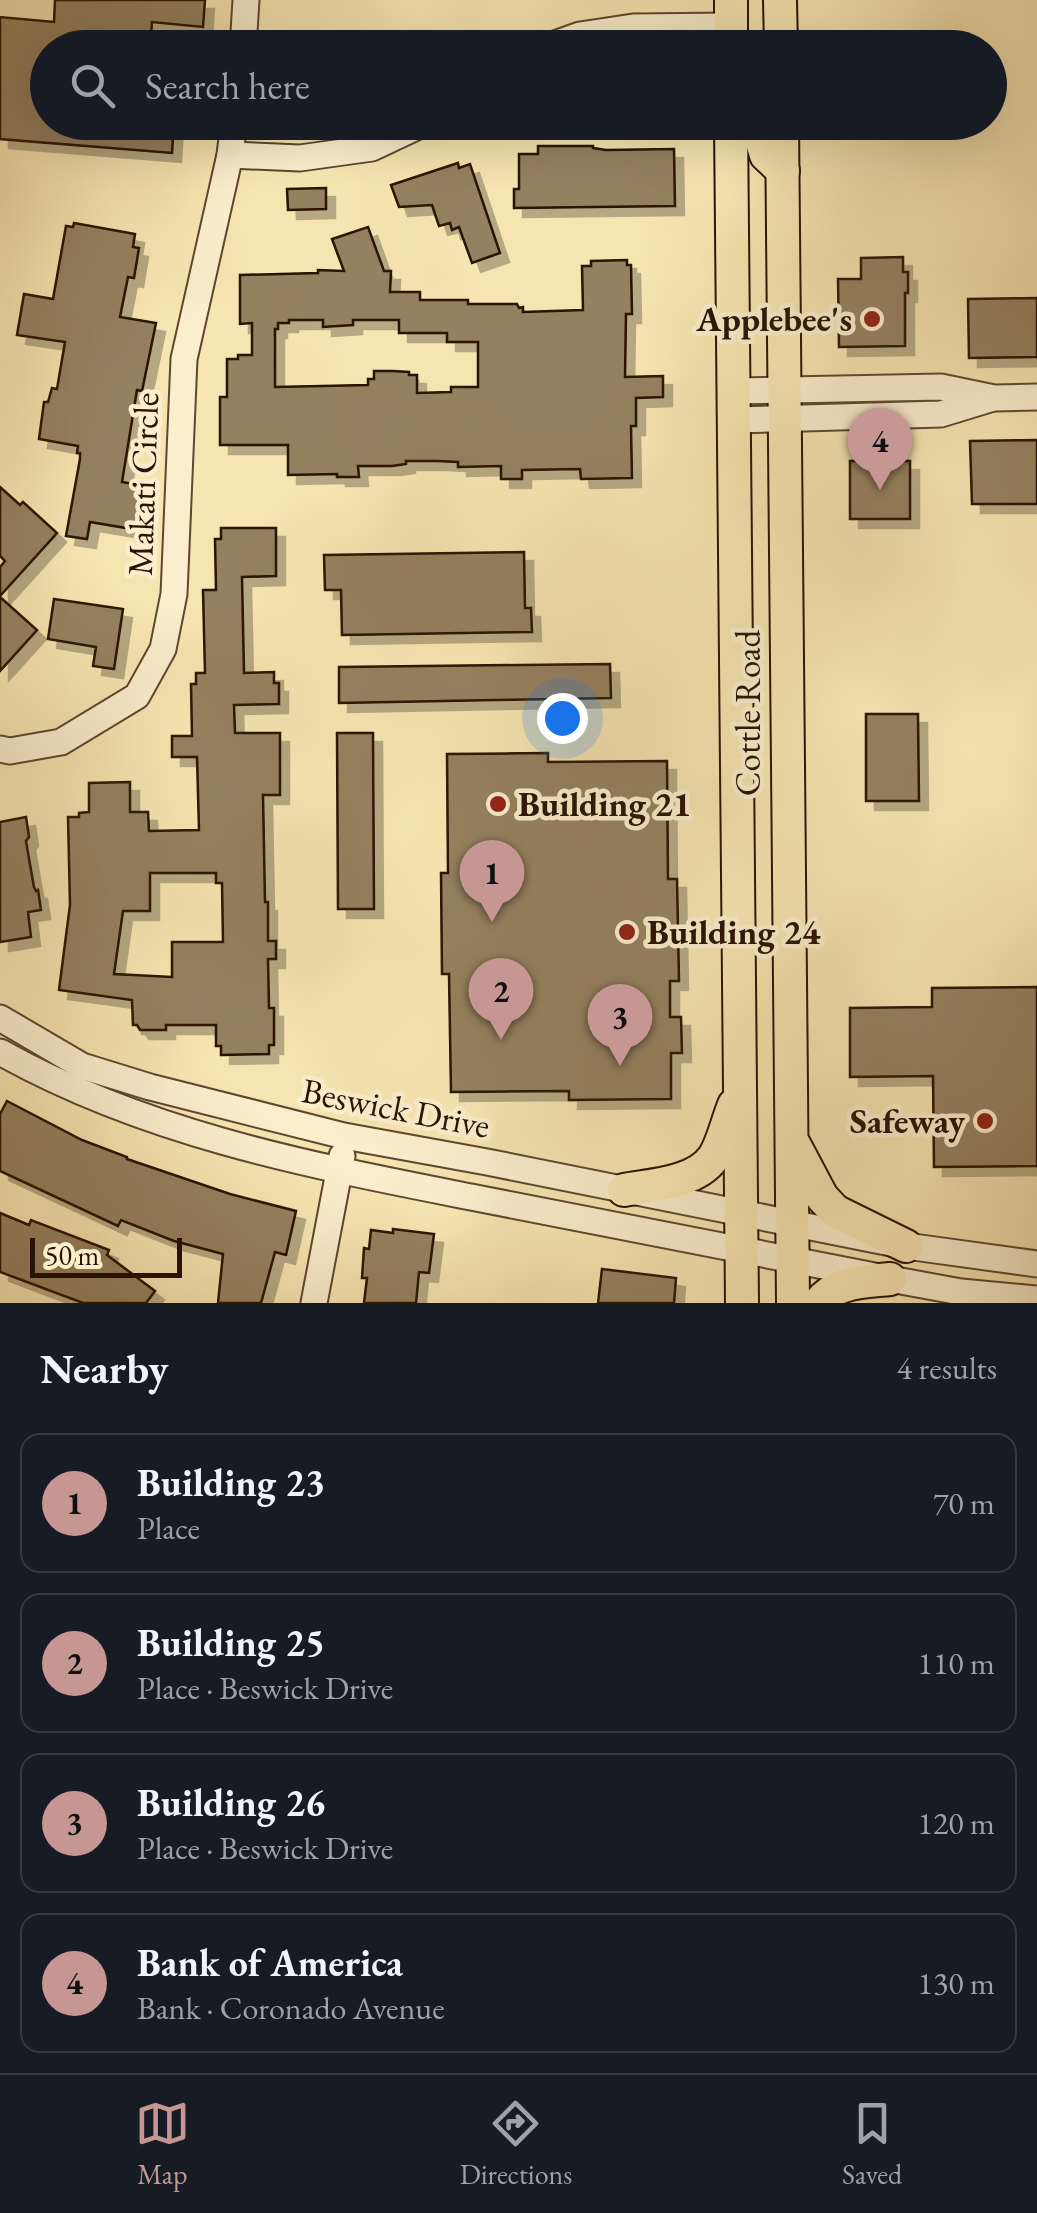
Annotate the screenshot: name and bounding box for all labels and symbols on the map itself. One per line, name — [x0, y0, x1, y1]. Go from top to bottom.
place label: Applebee's — [695, 296, 852, 341]
marker: Applebee's — [861, 308, 883, 330]
street label: Makati Circle — [117, 392, 168, 576]
pin: 4 — [848, 408, 912, 490]
street label: Cottle Road — [725, 629, 770, 796]
your location — [537, 693, 588, 744]
place label: Building 21 — [518, 781, 691, 826]
marker: Building 21 — [487, 793, 509, 815]
pin: 1 — [460, 840, 524, 922]
place label: Building 24 — [647, 909, 821, 954]
marker: Building 24 — [616, 921, 638, 943]
pin: 2 — [468, 958, 534, 1040]
pin: 3 — [588, 984, 652, 1066]
street label: Beswick Drive — [298, 1067, 494, 1148]
place label: Safeway — [850, 1098, 966, 1143]
marker: Safeway — [974, 1110, 996, 1132]
scale bar — [30, 1233, 182, 1278]

